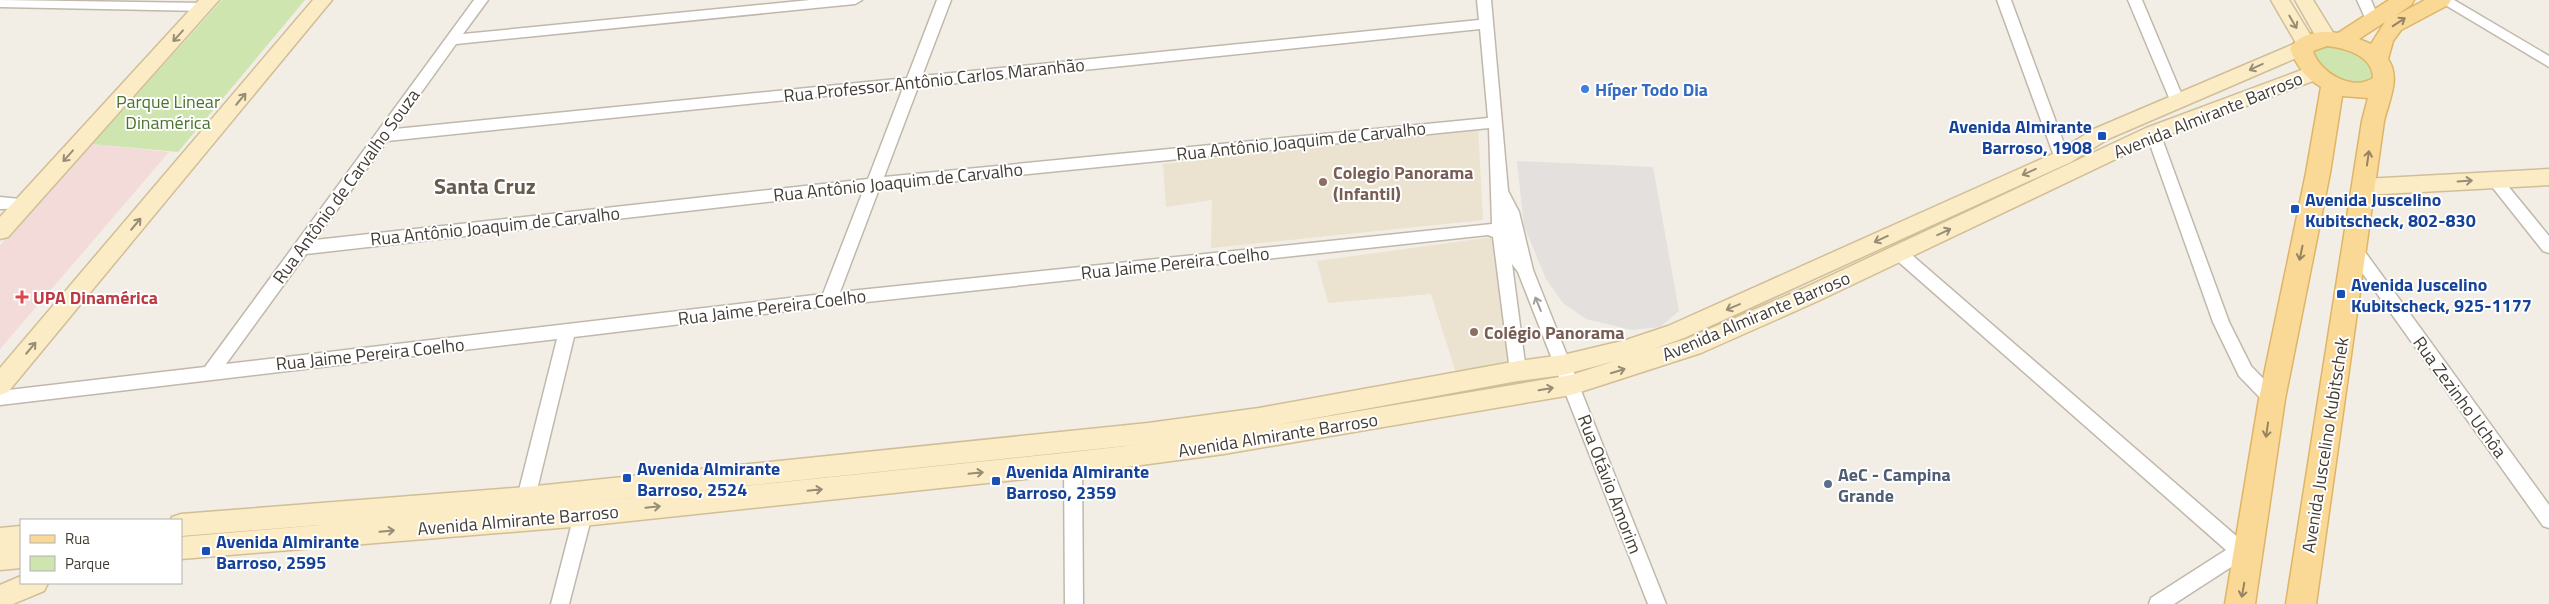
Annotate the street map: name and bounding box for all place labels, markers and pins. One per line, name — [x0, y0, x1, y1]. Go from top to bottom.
place label: Híper Todo Dia — [1595, 76, 1708, 103]
marker: Híper Todo Dia — [1579, 83, 1591, 95]
place label: Avenida Almirante Barroso, 1908 — [1949, 113, 2092, 161]
marker: Avenida Almirante Barroso, 1908 — [2096, 130, 2108, 142]
place label: Colegio Panorama (Infantil) — [1333, 159, 1473, 207]
marker: Colegio Panorama (Infantil) — [1317, 176, 1329, 188]
place label: Avenida Juscelino Kubitscheck, 802-830 — [2305, 186, 2476, 234]
marker: Avenida Juscelino Kubitscheck, 802-830 — [2289, 203, 2301, 215]
place label: Avenida Juscelino Kubitscheck, 925-1177 — [2351, 271, 2532, 319]
place label: UPA Dinamérica — [33, 284, 158, 311]
marker: Avenida Juscelino Kubitscheck, 925-1177 — [2335, 288, 2347, 300]
marker: UPA Dinamérica — [15, 290, 29, 304]
place label: Colégio Panorama — [1484, 319, 1624, 346]
marker: Colégio Panorama — [1468, 326, 1480, 338]
place label: Avenida Almirante Barroso, 2524 — [637, 455, 780, 503]
place label: Avenida Almirante Barroso, 2359 — [1006, 458, 1149, 506]
place label: AeC - Campina Grande — [1838, 461, 1951, 509]
marker: Avenida Almirante Barroso, 2524 — [621, 472, 633, 484]
marker: Avenida Almirante Barroso, 2359 — [990, 475, 1002, 487]
marker: AeC - Campina Grande — [1822, 478, 1834, 490]
place label: Avenida Almirante Barroso, 2595 — [216, 528, 359, 576]
marker: Avenida Almirante Barroso, 2595 — [200, 545, 212, 557]

